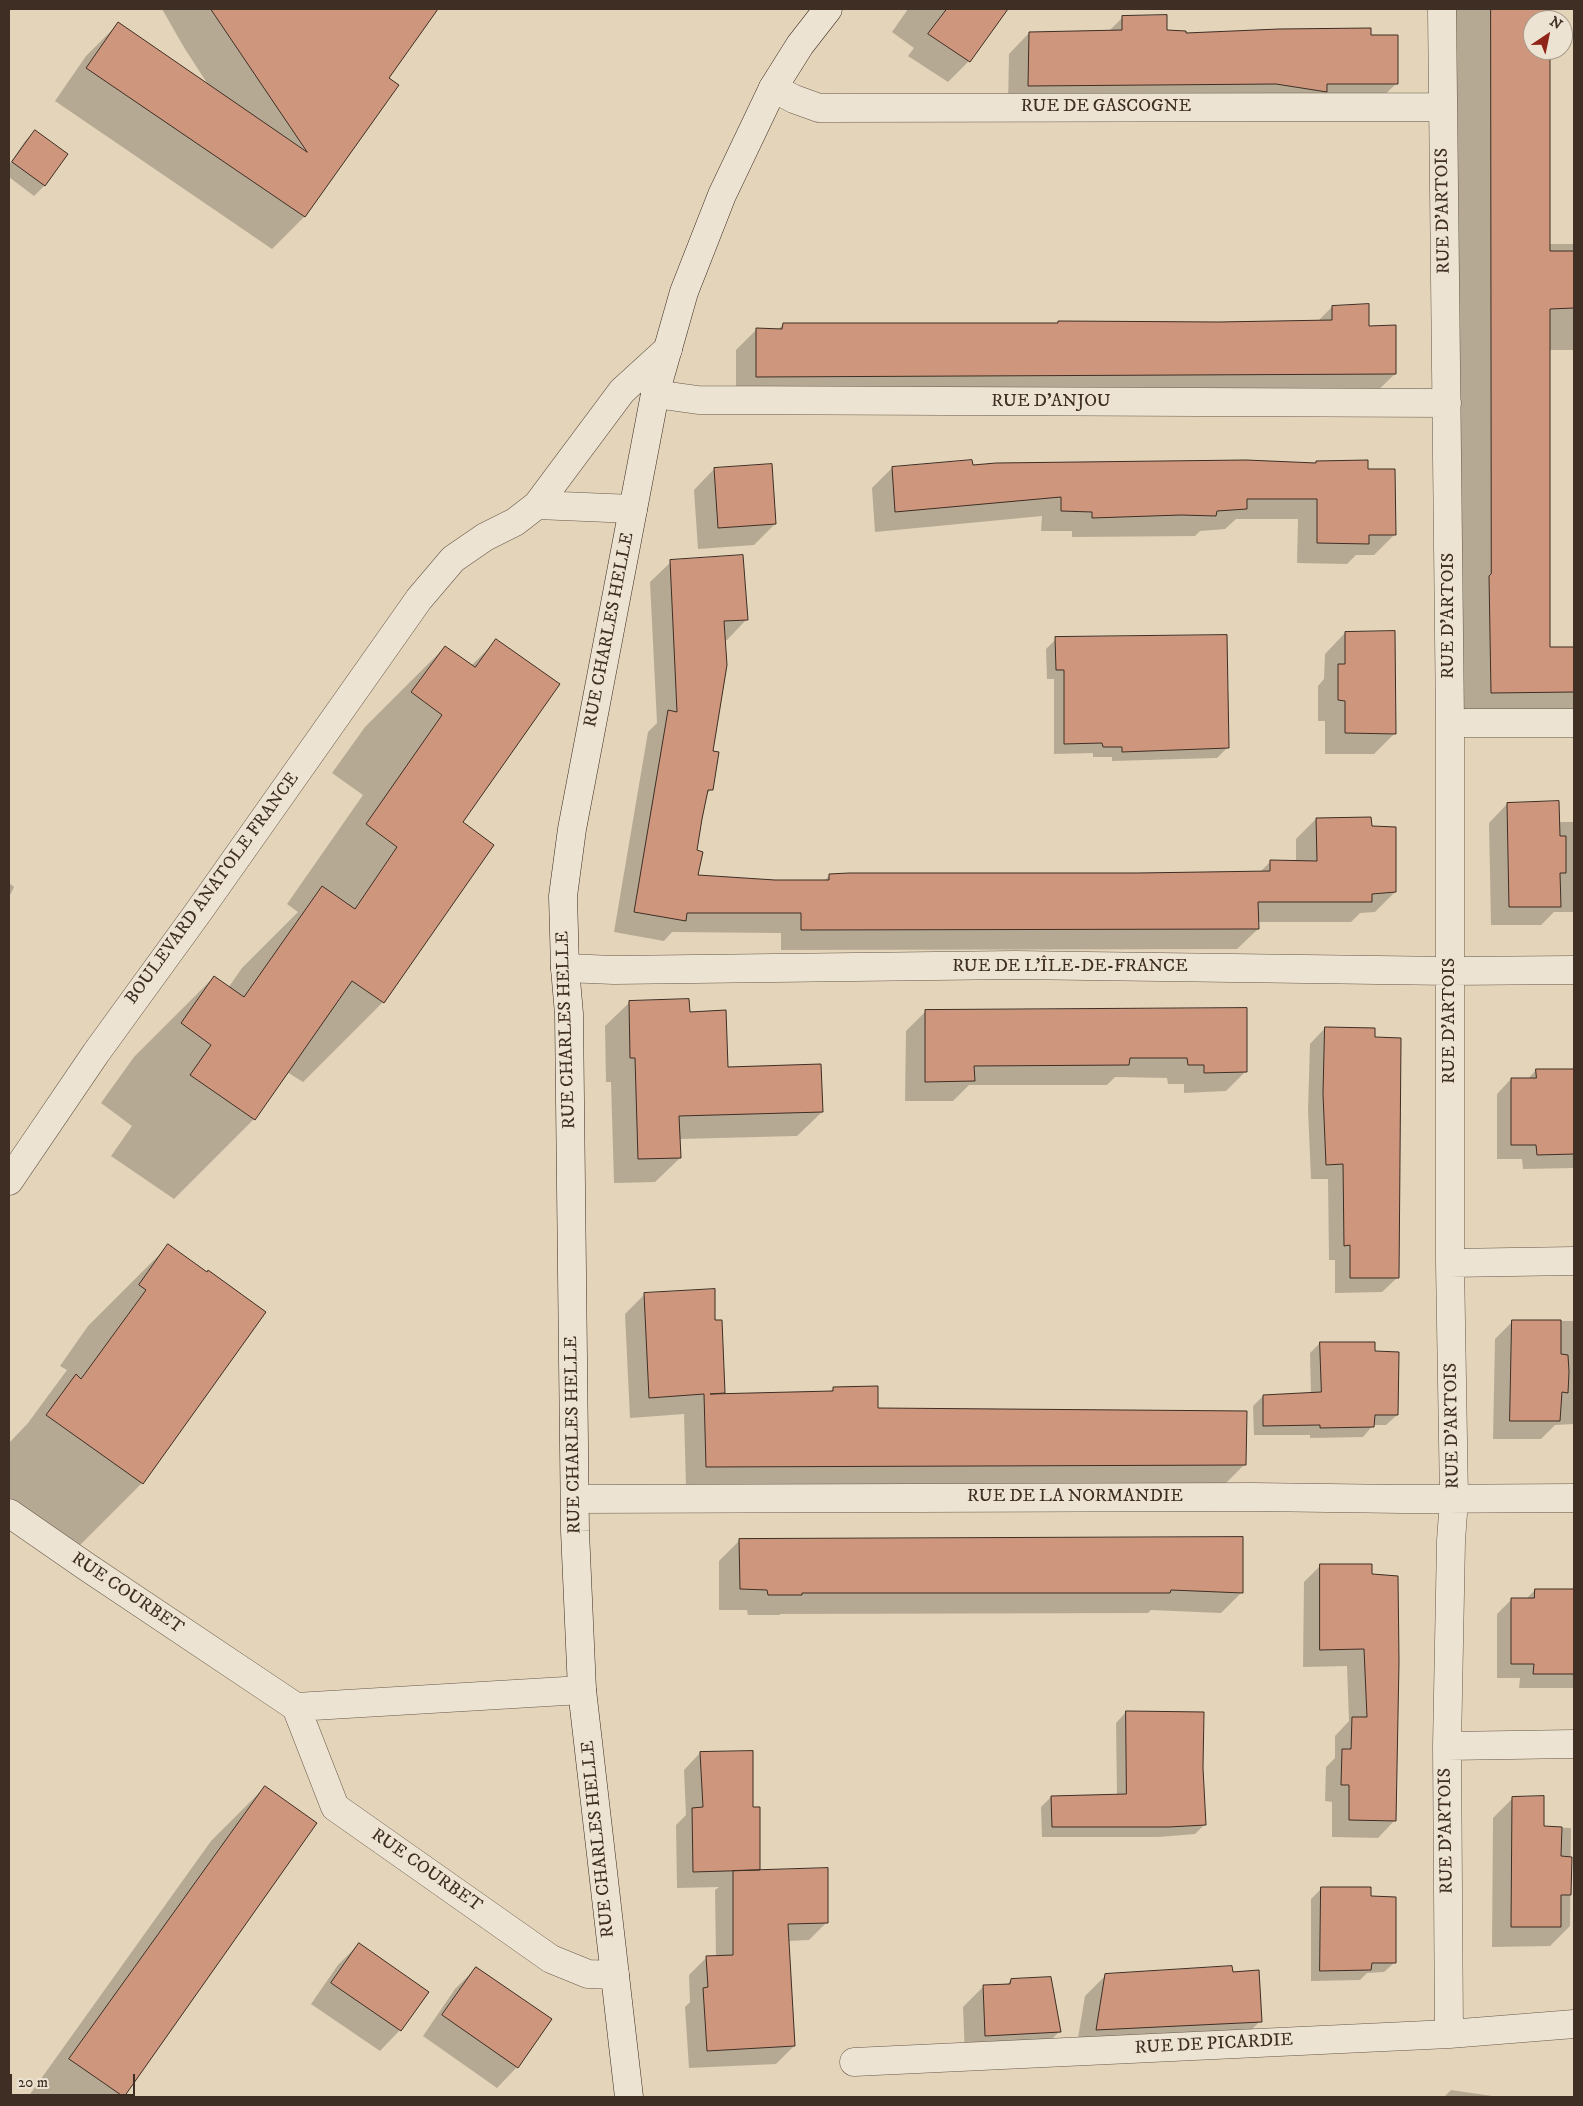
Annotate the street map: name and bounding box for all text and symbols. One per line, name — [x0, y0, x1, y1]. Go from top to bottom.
north arrow — [1523, 10, 1573, 60]
text: N — [1546, 13, 1566, 34]
street label: RUE DE GASCOGNE — [1021, 96, 1191, 118]
street label: RUE D'ARTOIS — [1432, 148, 1456, 274]
street label: RUE D'ANJOU — [991, 391, 1111, 413]
street label: RUE CHARLES HELLE — [580, 531, 640, 729]
street label: RUE D'ARTOIS — [1438, 553, 1460, 679]
street label: BOULEVARD ANATOLE FRANCE — [122, 769, 304, 1009]
street label: RUE CHARLES HELLE — [553, 931, 581, 1129]
street label: RUE DE L'ÎLE-DE-FRANCE — [952, 956, 1188, 978]
street label: RUE D'ARTOIS — [1439, 958, 1461, 1084]
street label: RUE CHARLES HELLE — [561, 1336, 587, 1534]
street label: RUE D'ARTOIS — [1441, 1363, 1465, 1489]
street label: RUE DE LA NORMANDIE — [967, 1486, 1183, 1508]
street label: RUE COURBET — [67, 1549, 187, 1639]
street label: RUE CHARLES HELLE — [578, 1739, 620, 1939]
street label: RUE D'ARTOIS — [1435, 1768, 1459, 1894]
street label: RUE COURBET — [366, 1825, 486, 1917]
street label: RUE DE PICARDIE — [1134, 2030, 1294, 2060]
scale bar — [12, 2064, 138, 2096]
text: 20 m — [18, 2073, 48, 2092]

